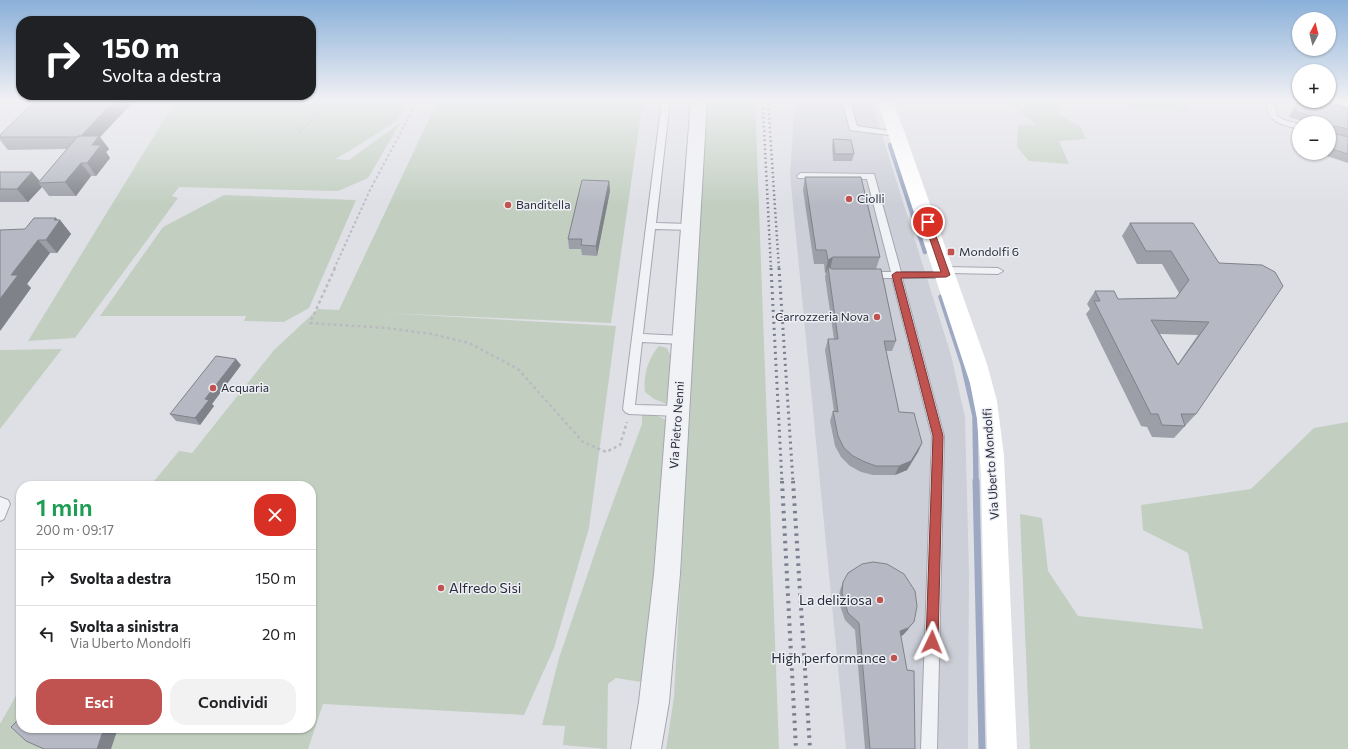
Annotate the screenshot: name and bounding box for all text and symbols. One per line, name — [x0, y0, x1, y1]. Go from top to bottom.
north arrow — [1292, 12, 1336, 56]
map controls — [1292, 12, 1336, 160]
text: 150 m — [102, 30, 179, 64]
icon: right — [36, 32, 88, 84]
text: Svolta a destra — [102, 64, 221, 86]
button: + — [1292, 64, 1336, 108]
button: − — [1292, 116, 1336, 160]
place label: Ciolli — [857, 191, 885, 205]
marker: Ciolli — [844, 194, 854, 204]
place label: Banditella — [516, 197, 570, 211]
marker: Banditella — [503, 200, 513, 210]
pin — [911, 205, 945, 239]
icon: arrive — [917, 211, 939, 233]
place label: Mondolfi 6 — [959, 244, 1019, 258]
marker: Mondolfi 6 — [946, 247, 956, 257]
place label: Carrozzeria Nova — [775, 309, 869, 323]
marker: Carrozzeria Nova — [872, 312, 882, 322]
place label: Acquaria — [221, 380, 269, 394]
street label: Via Pietro Nenni — [666, 381, 686, 469]
marker: Acquaria — [208, 383, 218, 393]
street label: Via Uberto Mondolfi — [979, 408, 1001, 520]
text: 1 min — [36, 492, 93, 521]
button: close — [254, 494, 296, 536]
text: 200 m · 09:17 — [36, 522, 114, 538]
icon: right — [36, 567, 58, 589]
text: Svolta a destra — [70, 569, 171, 587]
text: 150 m — [255, 569, 296, 587]
place label: Alfredo Sisi — [449, 579, 521, 596]
marker: Alfredo Sisi — [436, 583, 446, 593]
place label: La deliziosa — [799, 591, 872, 608]
marker: La deliziosa — [875, 595, 885, 605]
text: Svolta a sinistra — [70, 617, 179, 635]
position arrow — [911, 621, 953, 663]
icon: left — [36, 623, 58, 645]
text: 20 m — [262, 625, 296, 643]
text: Via Uberto Mondolfi — [70, 635, 191, 651]
place label: High performance — [771, 649, 886, 666]
marker: High performance — [889, 653, 899, 663]
button: Esci — [36, 679, 162, 725]
button: Condividi — [170, 679, 296, 725]

